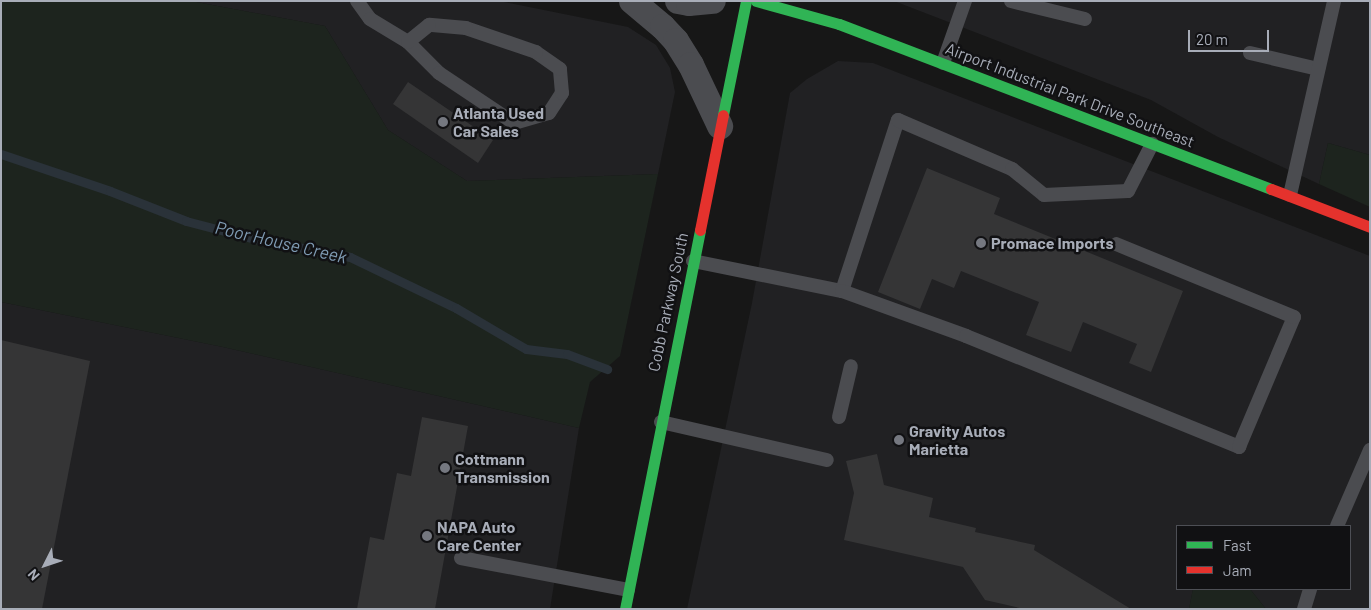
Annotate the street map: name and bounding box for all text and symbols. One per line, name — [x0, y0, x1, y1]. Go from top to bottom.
scale bar — [1191, 20, 1272, 52]
text: 20 m — [1196, 30, 1228, 48]
street label: Airport Industrial Park Drive Southeast — [943, 39, 1197, 151]
place label: Atlanta Used Car Sales — [453, 103, 544, 141]
marker: Atlanta Used Car Sales — [437, 116, 449, 128]
water label: Poor House Creek — [213, 216, 349, 268]
street label: Cobb Parkway South — [644, 231, 692, 373]
place label: Promace Imports — [991, 233, 1113, 253]
marker: Promace Imports — [975, 237, 987, 249]
place label: Gravity Autos Marietta — [909, 421, 1005, 459]
marker: Gravity Autos Marietta — [893, 434, 905, 446]
place label: Cottmann Transmission — [455, 449, 550, 487]
marker: Cottmann Transmission — [439, 462, 451, 474]
place label: NAPA Auto Care Center — [437, 517, 521, 555]
legend — [1176, 525, 1351, 590]
marker: NAPA Auto Care Center — [421, 530, 433, 542]
text: Fast — [1223, 536, 1251, 554]
north arrow — [20, 540, 70, 590]
text: Jam — [1223, 561, 1252, 579]
text: N — [24, 566, 43, 584]

